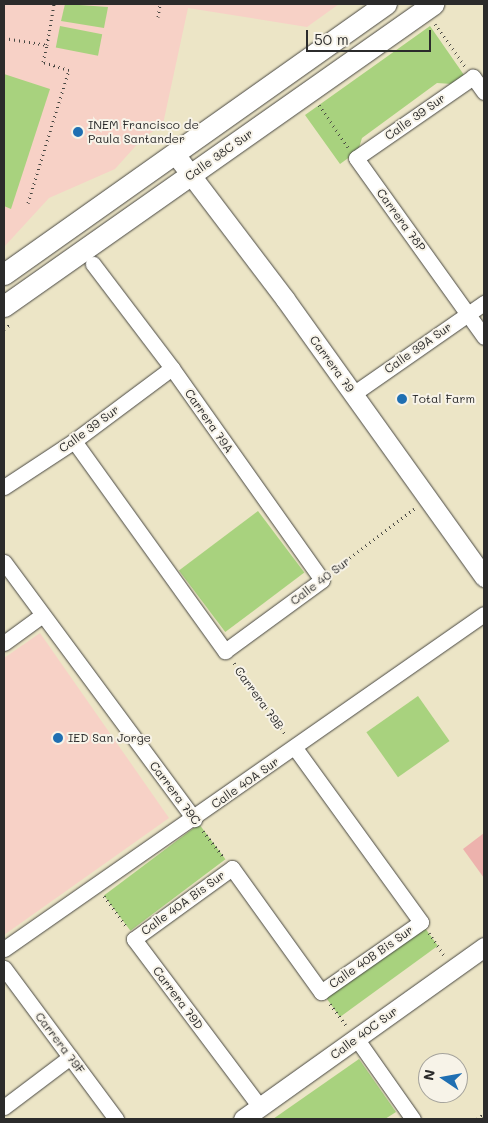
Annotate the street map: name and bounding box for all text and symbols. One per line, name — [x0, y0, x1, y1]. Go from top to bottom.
scale bar — [308, 20, 433, 52]
text: 50 m — [314, 29, 349, 49]
street label: Calle 39 Sur — [382, 91, 448, 143]
place label: INEM Francisco de Paula Santander — [88, 118, 199, 146]
marker: INEM Francisco de Paula Santander — [72, 126, 84, 138]
street label: Calle 38C Sur — [182, 126, 256, 184]
street label: Carrera 78P — [373, 186, 429, 254]
street label: Calle 39A Sur — [382, 319, 454, 377]
street label: Carrera 79 — [307, 333, 357, 395]
street label: Carrera 79A — [182, 386, 236, 456]
place label: Total Farm — [412, 392, 475, 406]
marker: Total Farm — [396, 393, 408, 405]
street label: Calle 39 Sur — [56, 402, 122, 456]
street label: Calle 40 Sur — [287, 554, 353, 608]
street label: Carrera 79B — [231, 664, 287, 732]
place label: IED San Jorge — [68, 731, 151, 745]
marker: IED San Jorge — [52, 732, 64, 744]
street label: Calle 40A Sur — [208, 754, 282, 812]
street label: Carrera 79C — [147, 759, 203, 827]
street label: Calle 40A Bis Sur — [138, 868, 228, 938]
street label: Calle 40B Bis Sur — [326, 923, 416, 991]
street label: Carrera 79D — [150, 964, 206, 1032]
street label: Calle 40C Sur — [328, 1004, 400, 1062]
street label: Carrera 79F — [32, 1009, 88, 1077]
north arrow — [418, 1053, 468, 1103]
text: N — [418, 1068, 439, 1082]

